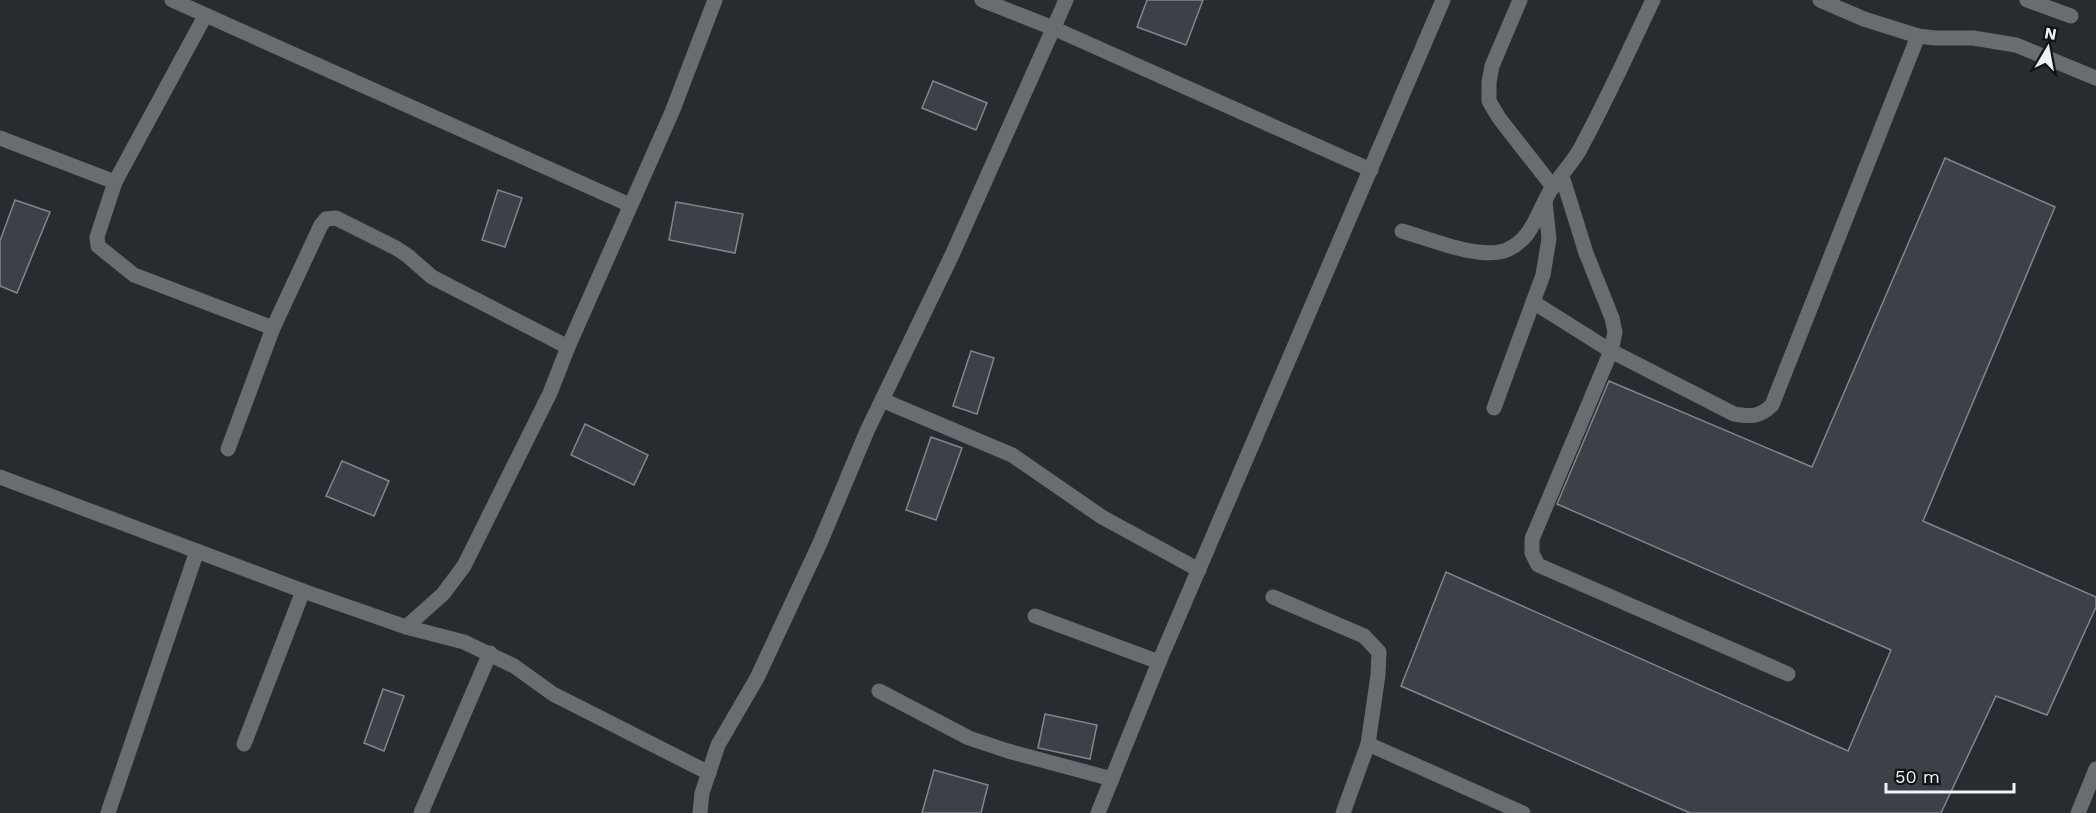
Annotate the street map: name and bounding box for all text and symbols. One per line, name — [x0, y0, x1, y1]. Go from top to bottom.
north arrow — [2018, 18, 2078, 78]
text: N — [2043, 23, 2058, 44]
scale bar — [1886, 756, 2014, 794]
text: 50 m — [1895, 766, 1940, 787]

